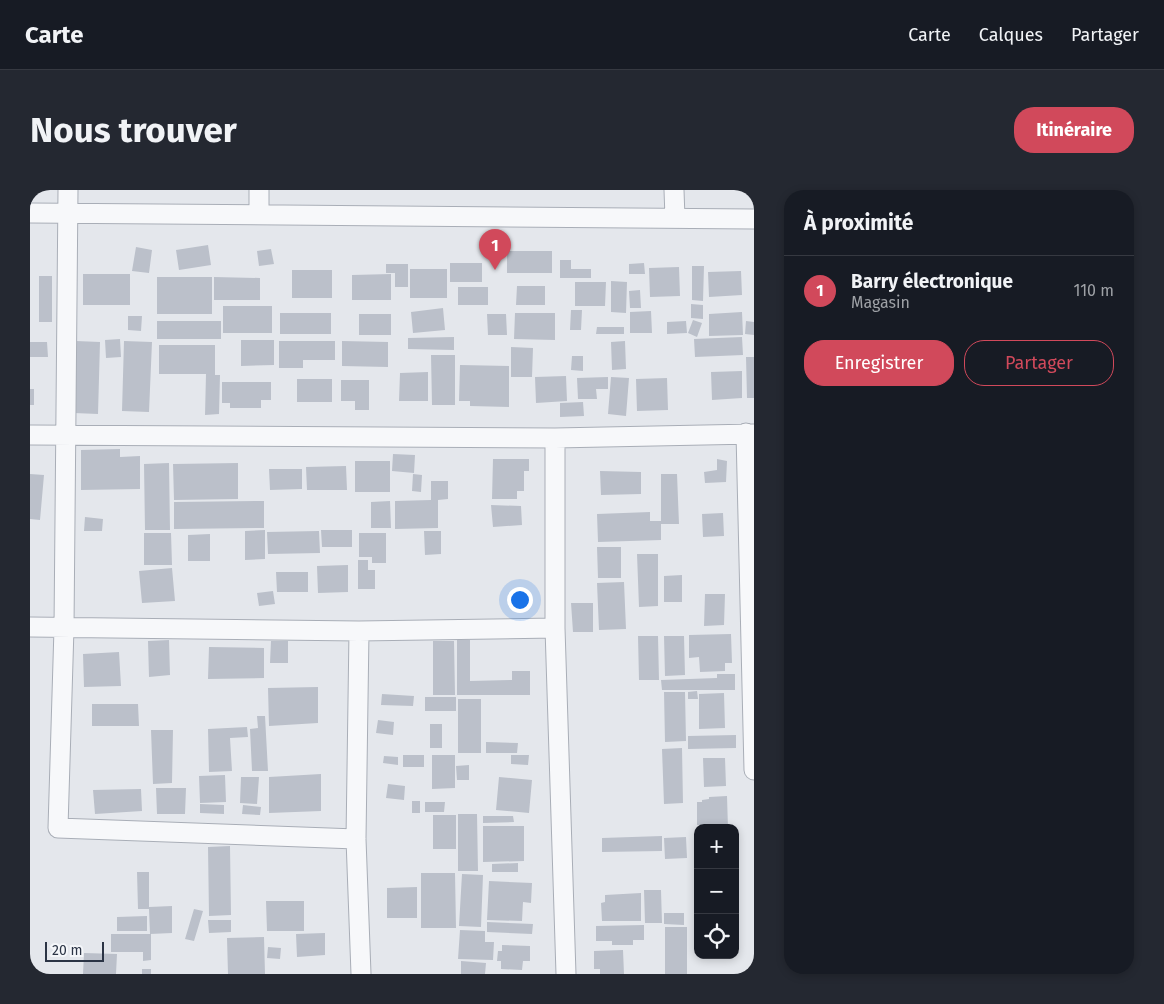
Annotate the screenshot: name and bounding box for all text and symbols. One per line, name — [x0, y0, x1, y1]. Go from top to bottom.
text: Carte — [25, 21, 83, 49]
text: Carte — [908, 24, 951, 46]
text: Calques — [979, 24, 1043, 46]
text: Partager — [1071, 24, 1139, 46]
button: Itinéraire — [1014, 107, 1134, 153]
text: Nous trouver — [30, 109, 237, 151]
text: À proximité — [804, 210, 913, 236]
pin: 1 — [479, 229, 511, 270]
text: Barry électronique — [851, 270, 1013, 293]
text: 1 — [816, 281, 824, 300]
text: 110 m — [1073, 281, 1114, 300]
text: Magasin — [851, 293, 910, 312]
button: Enregistrer — [804, 340, 954, 386]
button: Partager — [964, 340, 1114, 386]
your location — [507, 587, 533, 613]
map controls — [694, 824, 739, 959]
button: + — [694, 824, 739, 869]
button: − — [694, 869, 739, 914]
button: locate — [694, 914, 739, 959]
scale bar — [45, 939, 104, 962]
text: 20 m — [52, 942, 82, 959]

